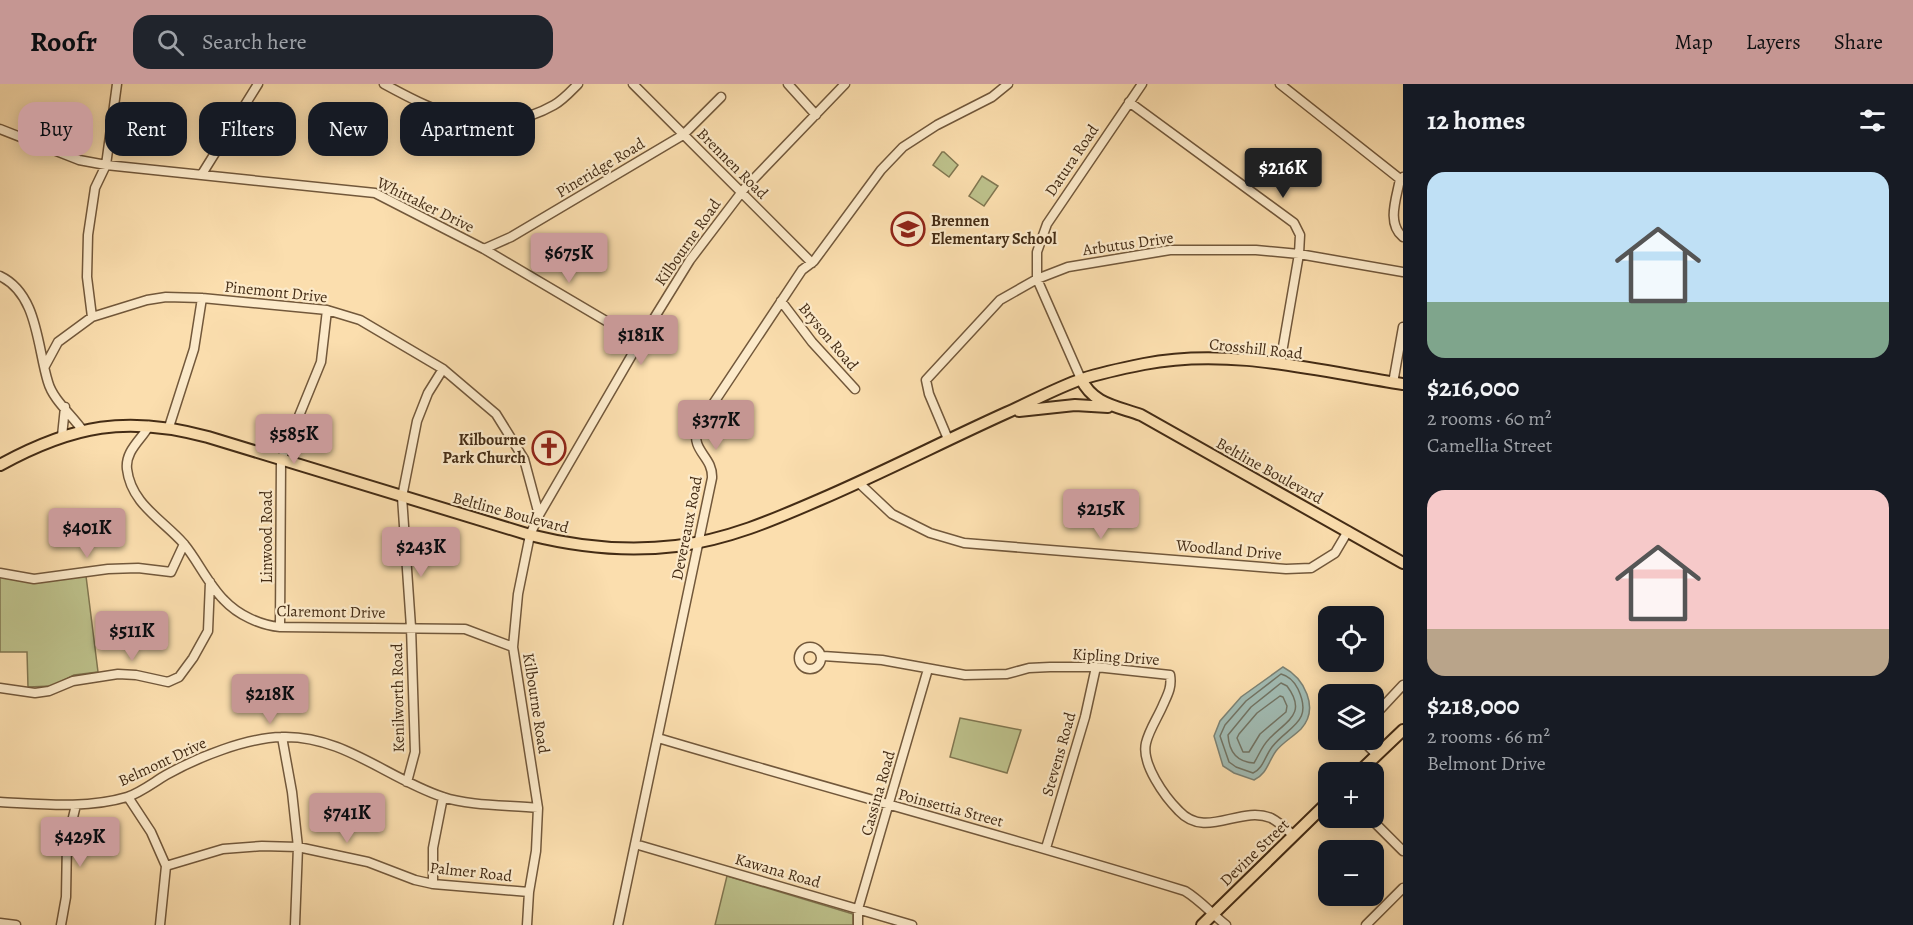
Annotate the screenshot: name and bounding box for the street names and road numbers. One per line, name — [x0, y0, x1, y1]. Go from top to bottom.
street label: Datura Road — [1040, 120, 1104, 201]
street label: Brennen Road — [692, 123, 773, 204]
street label: Pineridge Road — [552, 132, 649, 203]
street label: Whittaker Drive — [372, 171, 478, 238]
street label: Kilbourne Road — [650, 194, 726, 291]
street label: Arbutus Drive — [1080, 227, 1175, 261]
street label: Pinemont Drive — [223, 276, 329, 308]
street label: Bryson Road — [793, 298, 863, 376]
street label: Crosshill Road — [1208, 333, 1304, 365]
street label: Beltline Boulevard — [1212, 432, 1327, 510]
street label: Devereaux Road — [666, 474, 708, 582]
street label: Beltline Boulevard — [450, 487, 572, 539]
street label: Linwood Road — [256, 490, 278, 584]
street label: Woodland Drive — [1174, 534, 1283, 566]
street label: Claremont Drive — [276, 600, 386, 624]
street label: Kenilworth Road — [386, 643, 410, 753]
street label: Kipling Drive — [1072, 643, 1160, 671]
street label: Kilbourne Road — [517, 651, 555, 756]
street label: Stevens Road — [1036, 709, 1082, 799]
street label: Belmont Drive — [115, 732, 210, 792]
street label: Cassina Road — [855, 748, 901, 838]
street label: Poinsettia Street — [896, 783, 1006, 833]
street label: Devine Street — [1215, 814, 1294, 891]
street label: Kawana Road — [732, 848, 824, 894]
street label: Palmer Road — [428, 857, 514, 887]

